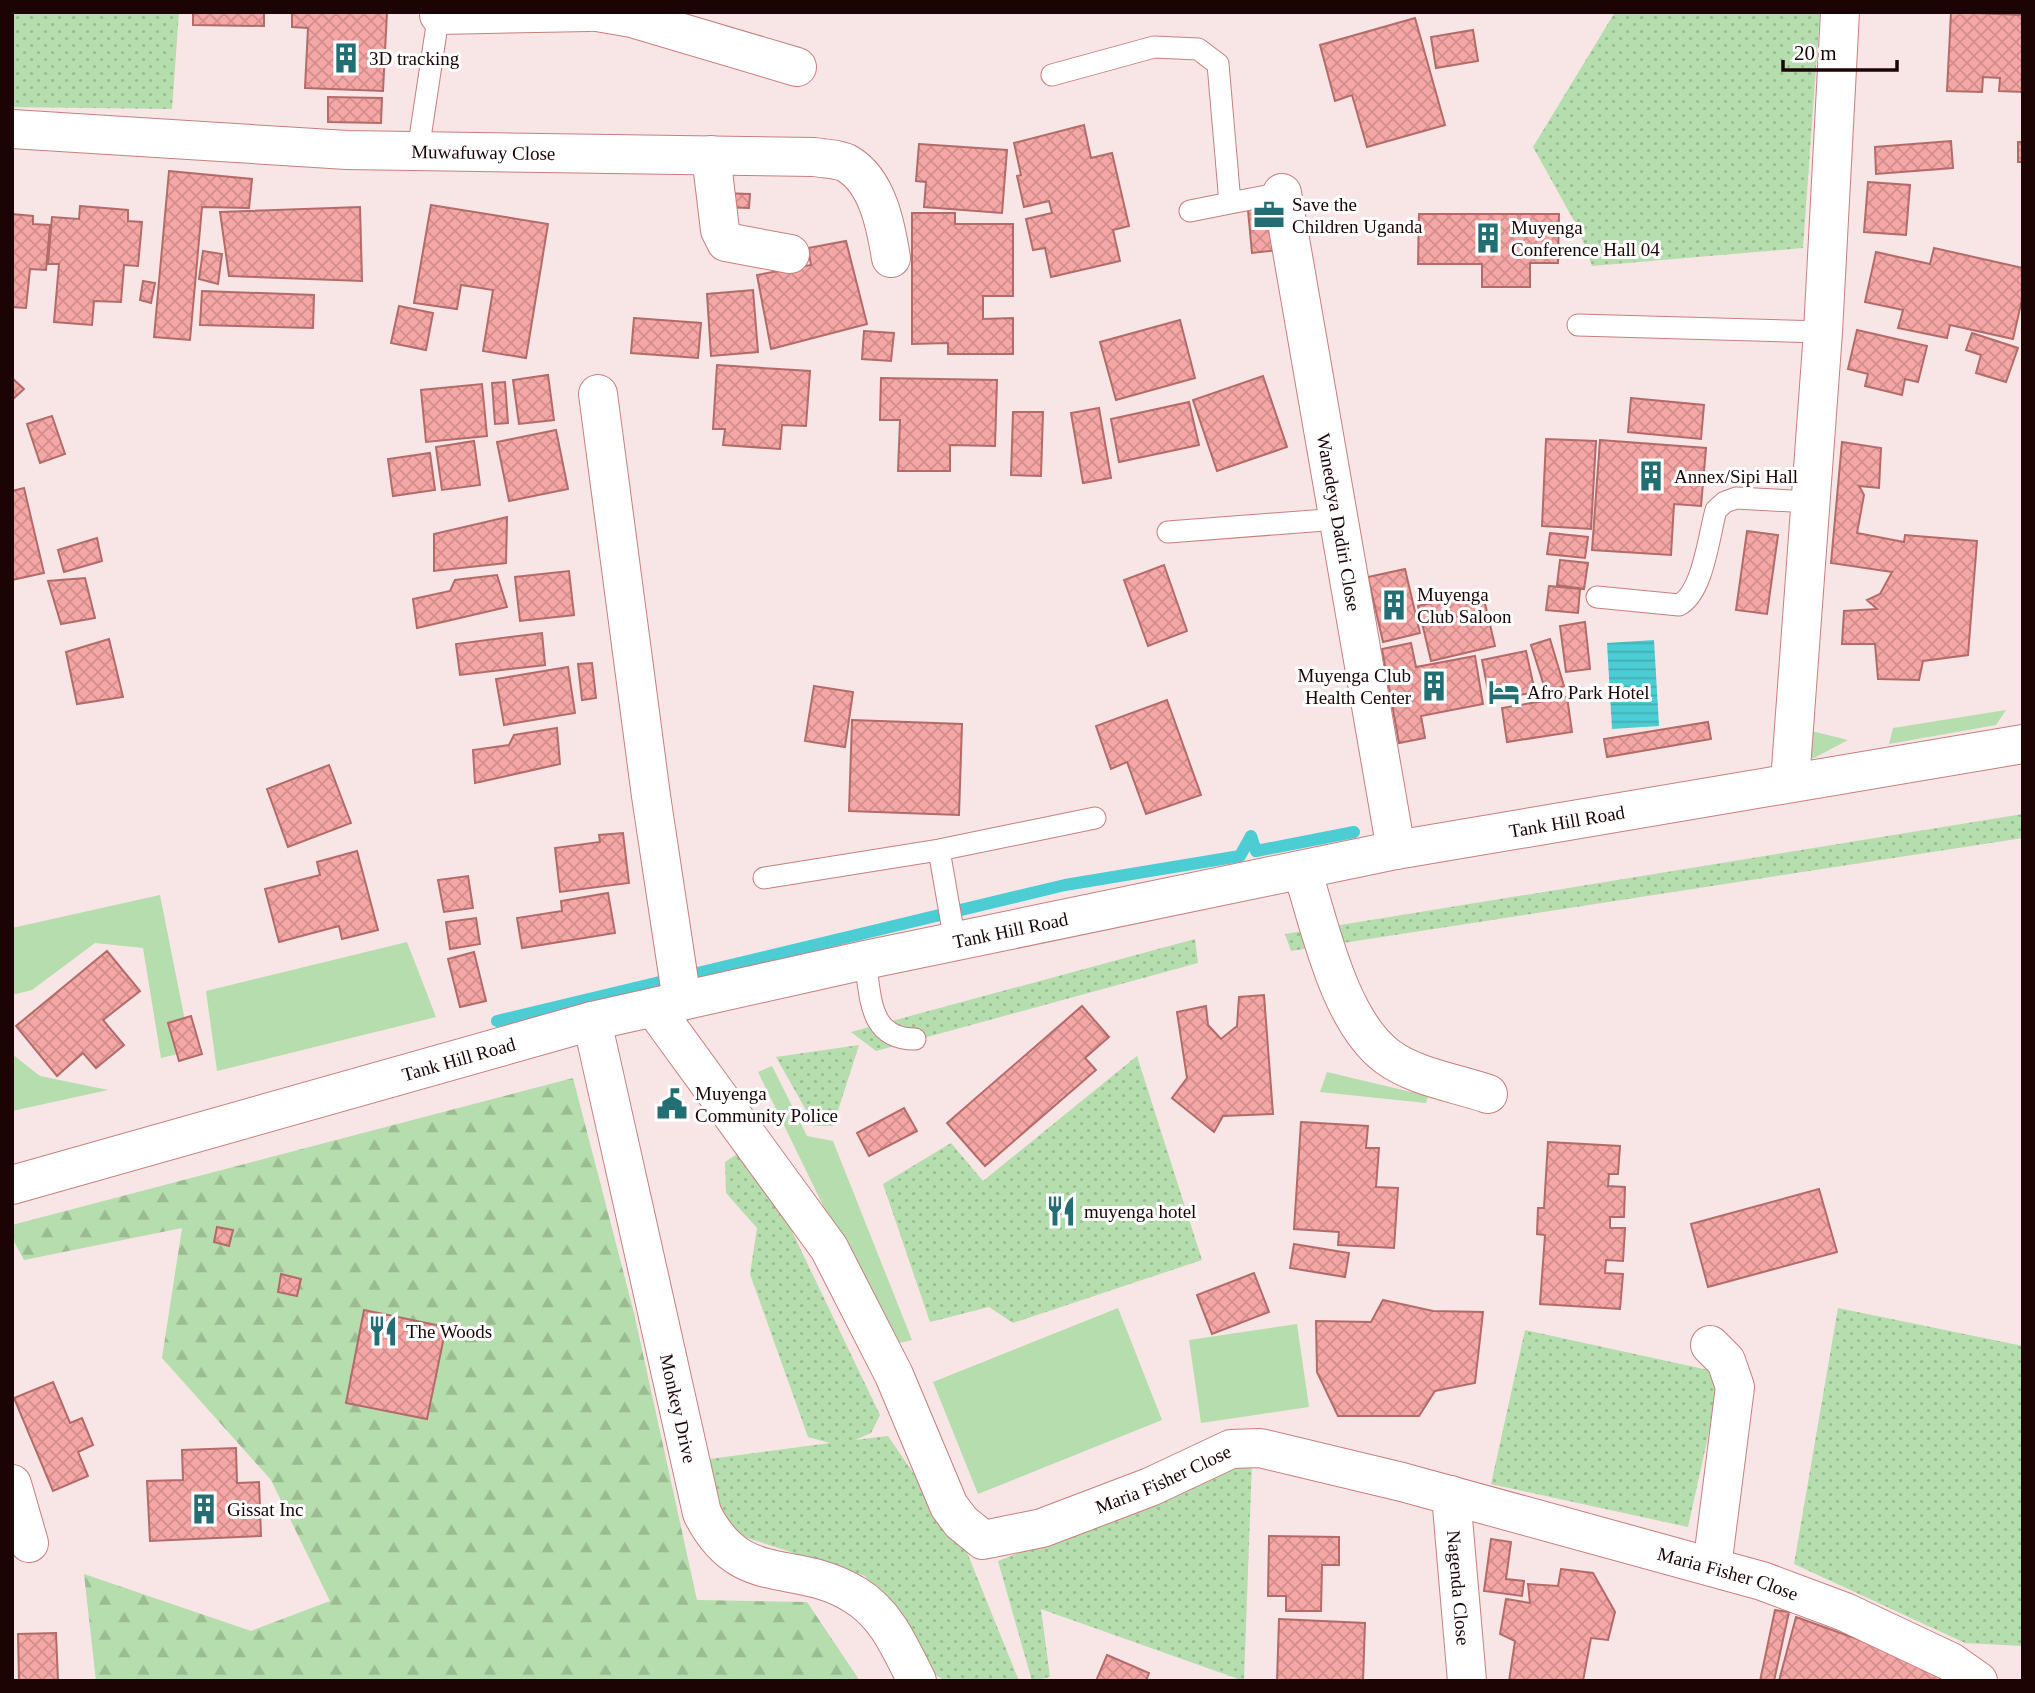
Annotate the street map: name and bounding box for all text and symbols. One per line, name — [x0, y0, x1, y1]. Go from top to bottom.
scale bar — [1783, 28, 1897, 72]
building icon: 3D tracking — [329, 41, 363, 75]
text: 20 m — [1794, 41, 1837, 65]
place label: 3D tracking — [369, 48, 460, 69]
street label: Muwafuway Close — [411, 140, 556, 164]
place label: Save the Children Uganda — [1292, 194, 1423, 237]
office icon: Save the Children Uganda — [1252, 198, 1286, 232]
place label: Muyenga Conference Hall 04 — [1511, 217, 1660, 260]
building icon: Muyenga Conference Hall 04 — [1471, 221, 1505, 255]
street label: Wanedeya Dadiri Close — [1313, 432, 1365, 613]
building icon: Annex/Sipi Hall — [1634, 459, 1668, 493]
place label: Annex/Sipi Hall — [1674, 466, 1798, 487]
place label: Muyenga Club Saloon — [1417, 584, 1512, 627]
building icon: Muyenga Club Saloon — [1377, 588, 1411, 622]
place label: Muyenga Club Health Center — [1298, 665, 1412, 708]
building icon: Muyenga Club Health Center — [1417, 669, 1451, 703]
hotel icon: Afro Park Hotel — [1487, 675, 1521, 709]
place label: Afro Park Hotel — [1527, 682, 1649, 703]
street label: Tank Hill Road — [1507, 801, 1627, 841]
street label: Tank Hill Road — [951, 908, 1070, 952]
street label: Tank Hill Road — [399, 1033, 518, 1085]
place label: Muyenga Community Police — [695, 1083, 838, 1126]
public building icon: Muyenga Community Police — [655, 1087, 689, 1121]
restaurant icon: muyenga hotel — [1044, 1194, 1078, 1228]
place label: muyenga hotel — [1084, 1201, 1196, 1222]
restaurant icon: The Woods — [366, 1314, 400, 1348]
place label: The Woods — [406, 1321, 492, 1342]
street label: Monkey Drive — [656, 1352, 701, 1465]
street label: Maria Fisher Close — [1092, 1440, 1234, 1517]
building icon: Gissat Inc — [187, 1492, 221, 1526]
place label: Gissat Inc — [227, 1499, 304, 1520]
street label: Nagenda Close — [1444, 1529, 1474, 1646]
street label: Maria Fisher Close — [1655, 1542, 1801, 1604]

